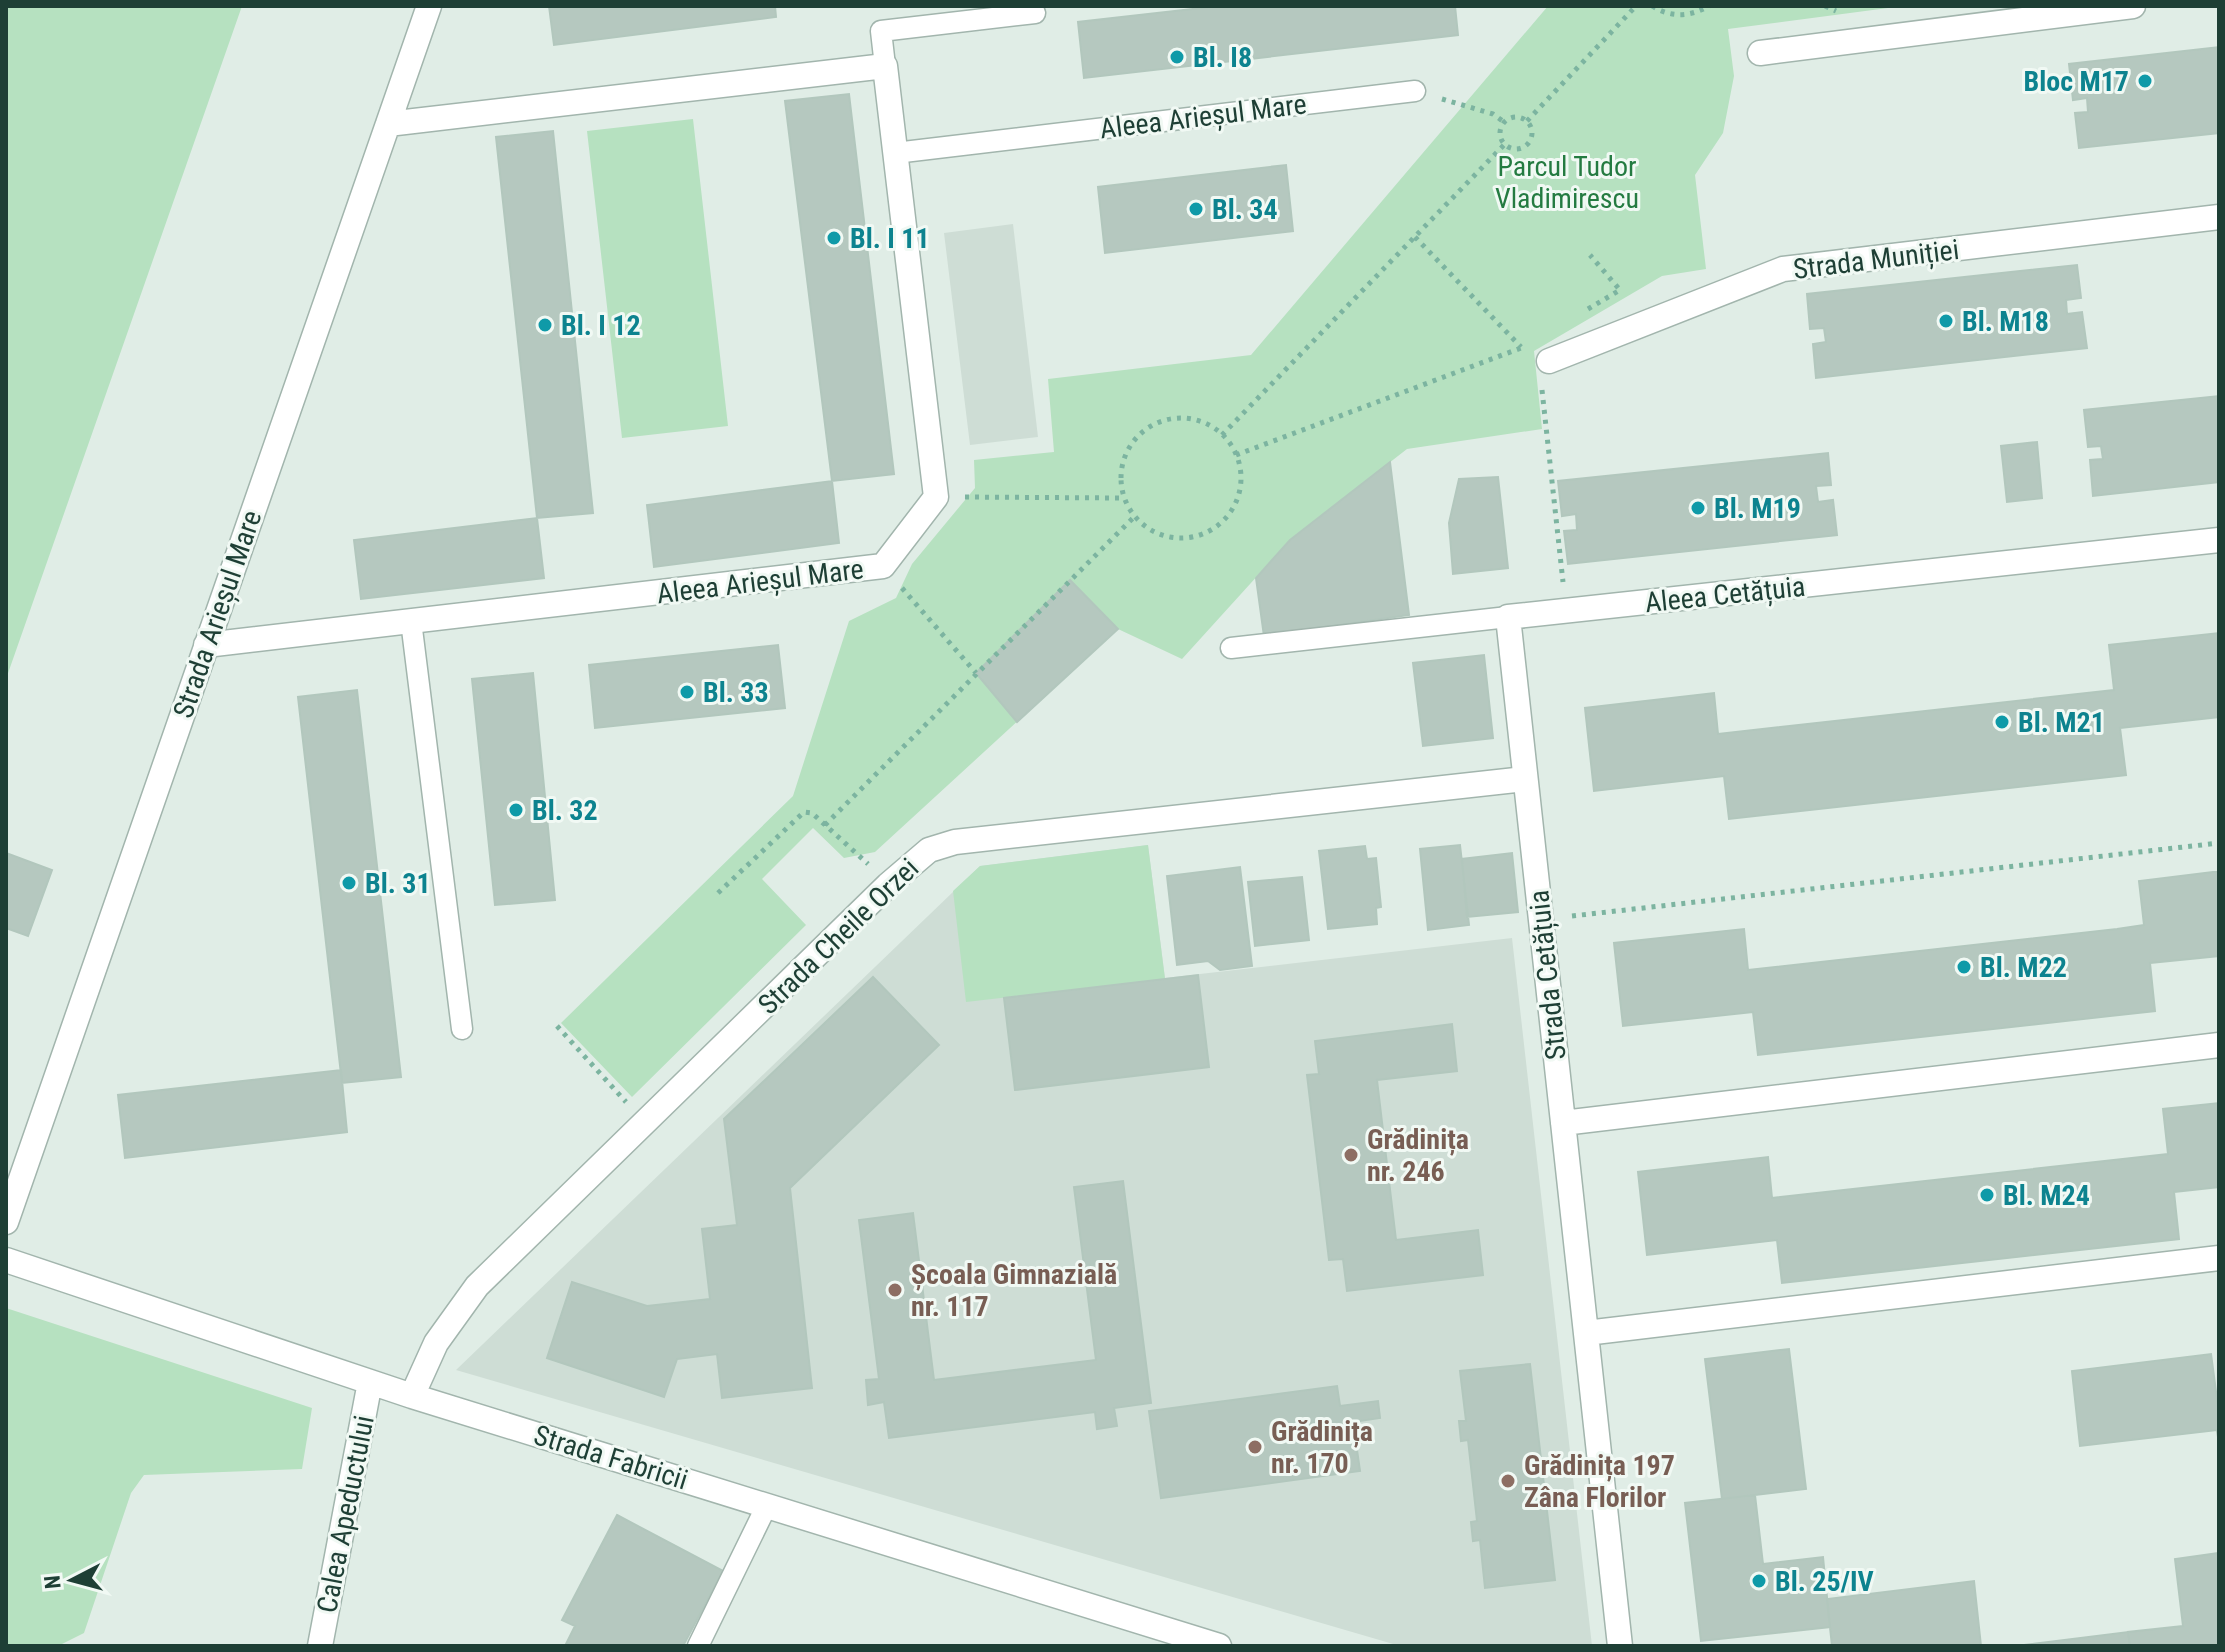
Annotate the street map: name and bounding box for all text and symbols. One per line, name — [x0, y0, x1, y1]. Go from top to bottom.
place label: Bl. I8 — [1193, 41, 1252, 74]
marker: Bl. I8 — [1168, 48, 1186, 66]
place label: Bloc M17 — [2023, 65, 2129, 98]
marker: Bloc M17 — [2136, 72, 2154, 90]
street label: Aleea Arieșul Mare — [1098, 87, 1308, 146]
park label: Parcul Tudor Vladimirescu — [1495, 150, 1639, 215]
place label: Bl. 34 — [1212, 193, 1278, 226]
marker: Bl. 34 — [1187, 200, 1205, 218]
place label: Bl. I 11 — [850, 222, 930, 255]
marker: Bl. I 11 — [825, 229, 843, 247]
street label: Strada Muniției — [1791, 233, 1961, 286]
place label: Bl. M18 — [1962, 305, 2049, 338]
place label: Bl. I 12 — [561, 309, 641, 342]
marker: Bl. M18 — [1937, 312, 1955, 330]
marker: Bl. I 12 — [536, 316, 554, 334]
place label: Bl. M19 — [1714, 492, 1801, 525]
marker: Bl. M19 — [1689, 499, 1707, 517]
street label: Strada Arieșul Mare — [167, 506, 268, 722]
street label: Aleea Arieșul Mare — [655, 552, 865, 611]
street label: Aleea Cetățuia — [1643, 570, 1807, 619]
place label: Bl. 33 — [703, 676, 769, 709]
marker: Bl. 33 — [678, 683, 696, 701]
place label: Bl. M21 — [2018, 706, 2105, 739]
marker: Bl. M21 — [1993, 713, 2011, 731]
place label: Bl. 32 — [532, 794, 598, 827]
marker: Bl. 32 — [507, 801, 525, 819]
street label: Strada Cheile Orzei — [751, 852, 925, 1021]
place label: Bl. 31 — [365, 867, 431, 900]
marker: Bl. 31 — [340, 874, 358, 892]
street label: Strada Cetățuia — [1522, 889, 1573, 1061]
place label: Bl. M22 — [1980, 951, 2067, 984]
marker: Bl. M22 — [1955, 958, 1973, 976]
place label: Grădinița nr. 246 — [1367, 1123, 1469, 1188]
marker: Grădinița nr. 246 — [1342, 1146, 1360, 1164]
place label: Bl. M24 — [2003, 1179, 2090, 1212]
marker: Bl. M24 — [1978, 1186, 1996, 1204]
place label: Școala Gimnazială nr. 117 — [911, 1258, 1117, 1323]
marker: Școala Gimnazială nr. 117 — [886, 1281, 904, 1299]
street label: Calea Apeductului — [310, 1413, 381, 1616]
place label: Grădinița nr. 170 — [1271, 1415, 1373, 1480]
street label: Strada Fabricii — [530, 1418, 692, 1496]
marker: Grădinița nr. 170 — [1246, 1438, 1264, 1456]
place label: Grădinița 197 Zâna Florilor — [1524, 1449, 1675, 1514]
marker: Grădinița 197 Zâna Florilor — [1499, 1472, 1517, 1490]
north arrow — [32, 1540, 112, 1620]
place label: Bl. 25/IV — [1775, 1565, 1874, 1598]
marker: Bl. 25/IV — [1750, 1572, 1768, 1590]
text: N — [39, 1574, 66, 1590]

